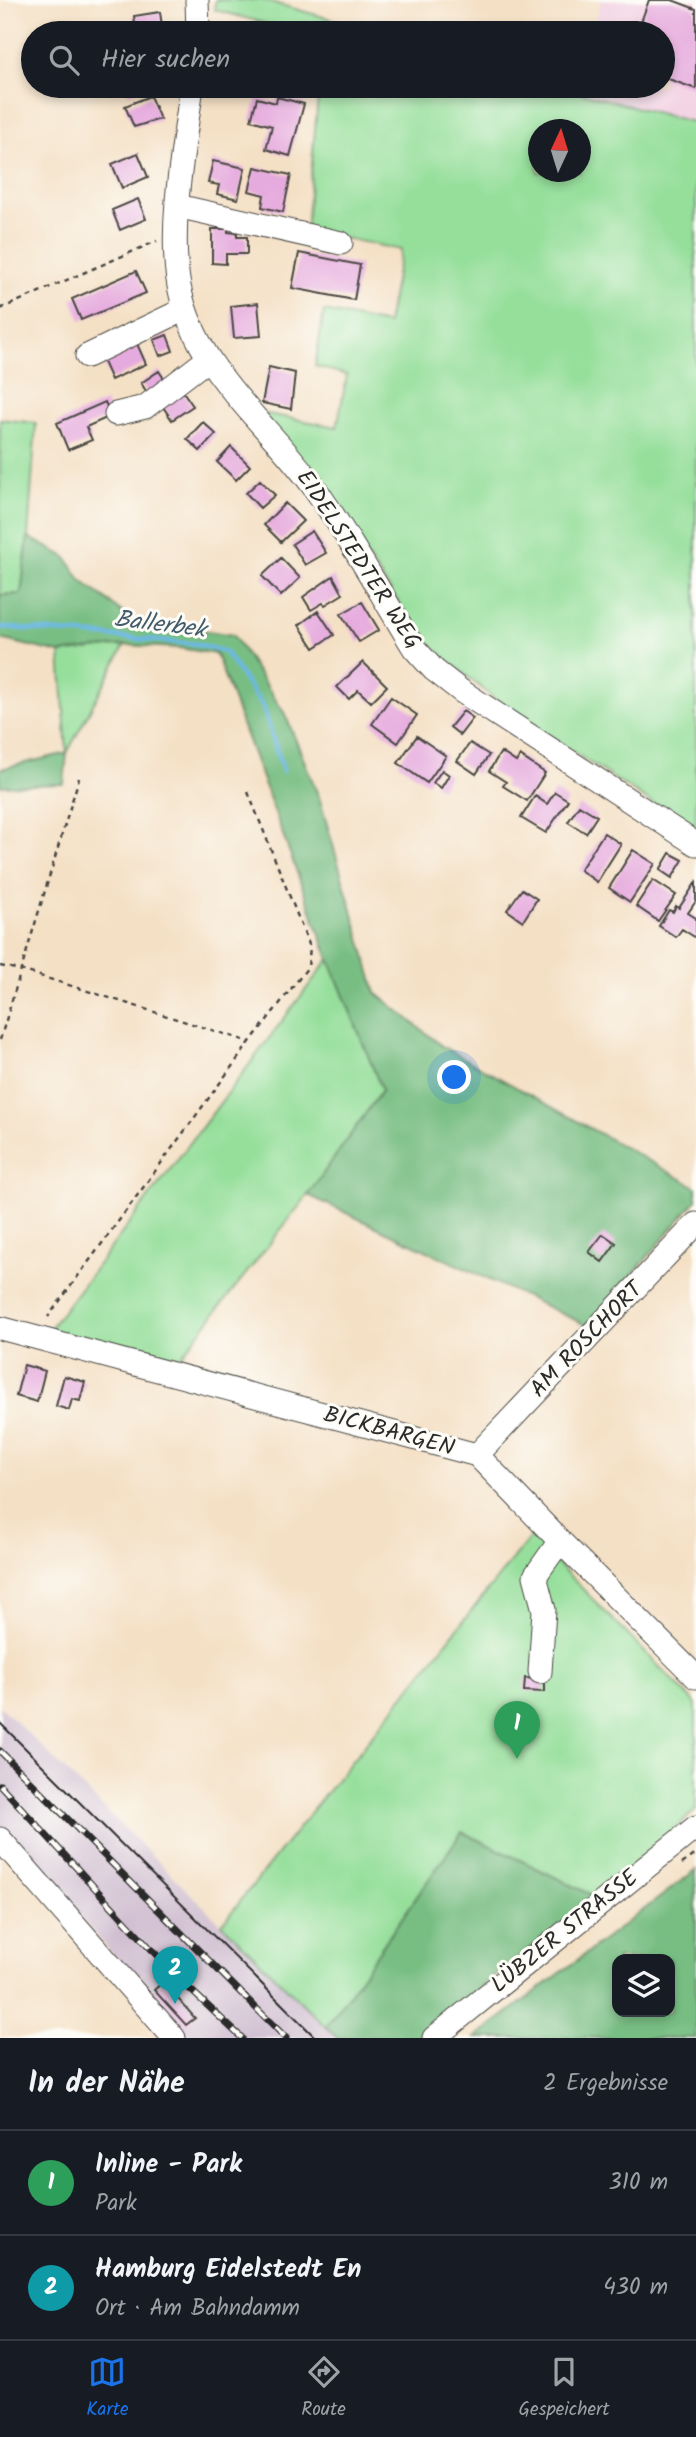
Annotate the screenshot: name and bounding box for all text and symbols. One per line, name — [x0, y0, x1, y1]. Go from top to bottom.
search box — [21, 21, 675, 98]
text: Hier suchen — [101, 39, 230, 81]
icon: search — [45, 41, 83, 79]
north arrow — [528, 119, 591, 182]
street label: EIDELSTEDTER WEG — [286, 463, 430, 657]
water label: Ballerbek — [112, 600, 212, 650]
your location — [437, 1060, 471, 1094]
street label: AM ROSCHORT — [522, 1272, 653, 1406]
street label: BICKBARGEN — [319, 1397, 459, 1467]
pin: 1 — [494, 1701, 540, 1759]
street label: LÜBZER STRASSE — [483, 1861, 647, 2003]
pin: 2 — [152, 1946, 198, 2004]
map controls — [612, 1954, 675, 2017]
button: layers — [612, 1954, 675, 2017]
text: In der Nähe — [28, 2060, 185, 2108]
text: 2 Ergebnisse — [543, 2066, 668, 2102]
text: Inline - Park — [95, 2144, 242, 2186]
text: 1 — [48, 2165, 54, 2201]
text: 310 m — [609, 2165, 668, 2201]
text: Park — [95, 2186, 137, 2222]
text: Hamburg Eidelstedt En — [95, 2249, 362, 2291]
text: 2 — [44, 2270, 58, 2306]
text: 430 m — [603, 2270, 668, 2306]
text: Ort · Am Bahndamm — [95, 2291, 300, 2327]
tab: Karte — [86, 2353, 129, 2425]
tab: Route — [301, 2353, 346, 2425]
tab: Gespeichert — [518, 2353, 610, 2425]

